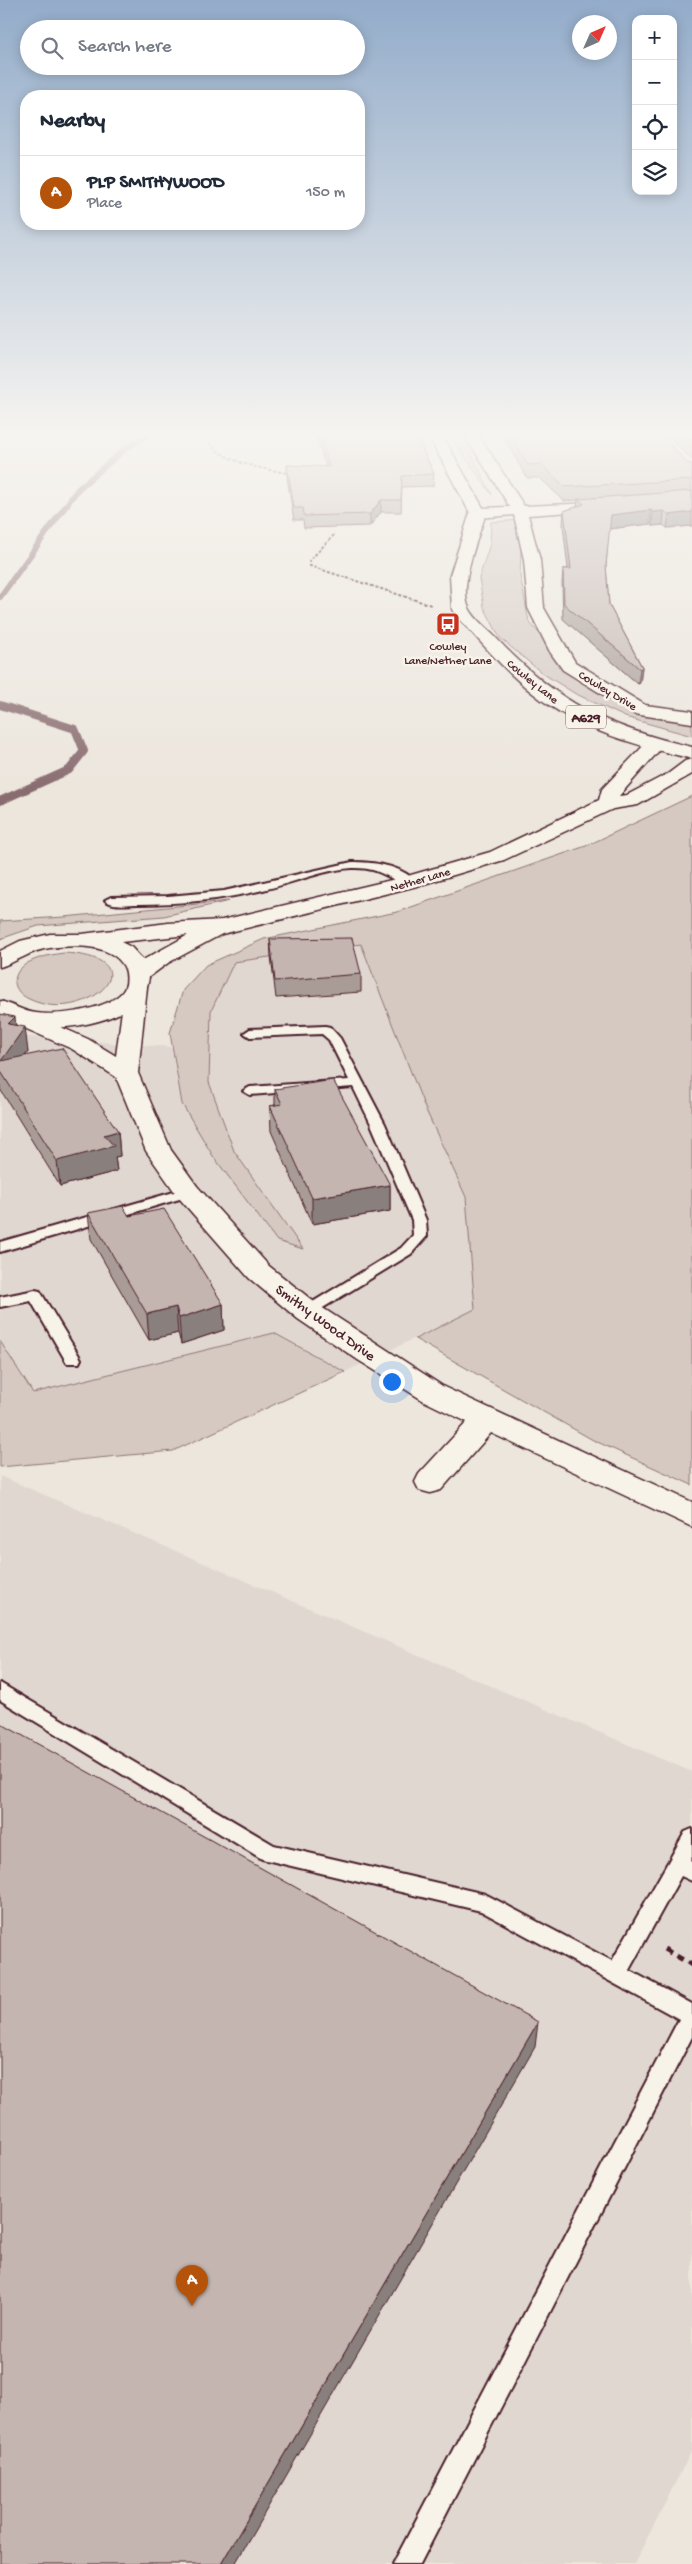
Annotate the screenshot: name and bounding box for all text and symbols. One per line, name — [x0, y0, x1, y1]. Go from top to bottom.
north arrow — [572, 15, 617, 60]
map controls — [632, 15, 677, 195]
button: + — [632, 15, 677, 60]
search box — [20, 20, 365, 75]
icon: search — [38, 34, 66, 62]
text: Search here — [78, 36, 172, 59]
button: − — [632, 60, 677, 105]
button: locate — [632, 105, 677, 150]
text: Nearby — [40, 110, 105, 135]
button: layers — [632, 150, 677, 195]
text: PLP SMITHYWOOD — [87, 172, 224, 195]
text: A — [51, 184, 61, 203]
text: 150 m — [306, 184, 345, 203]
text: Place — [87, 195, 122, 214]
bus stop icon: Cowley Lane/Nether Lane — [435, 611, 461, 637]
place label: Cowley Lane/Nether Lane — [404, 641, 493, 669]
street label: Cowley Lane — [503, 657, 561, 708]
street label: Cowley Drive — [575, 669, 639, 715]
road number: A629 — [566, 706, 606, 729]
street label: Nether Lane — [389, 865, 453, 896]
street label: Smithy Wood Drive — [271, 1281, 379, 1366]
your location — [379, 1369, 405, 1395]
pin: A — [176, 2265, 208, 2306]

